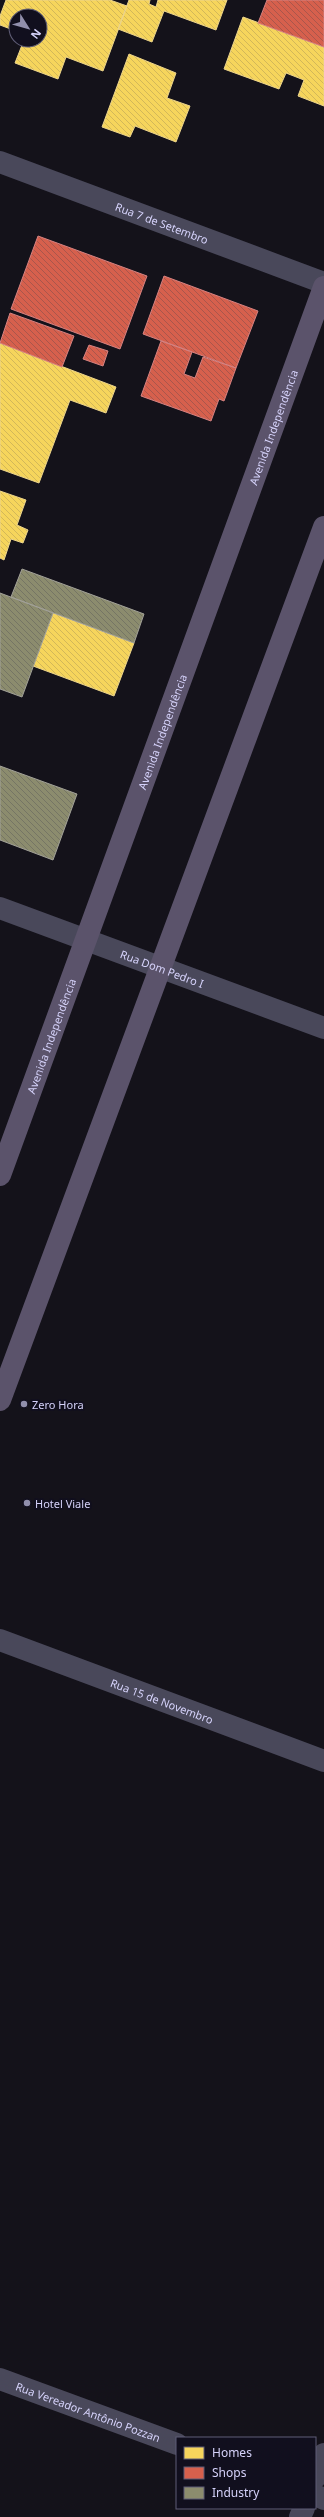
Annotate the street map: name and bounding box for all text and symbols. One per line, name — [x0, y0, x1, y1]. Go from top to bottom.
north arrow — [8, 8, 48, 48]
text: N — [28, 26, 45, 42]
street label: Rua 7 de Setembro — [113, 198, 211, 247]
street label: Avenida Independência — [245, 367, 301, 487]
street label: Avenida Independência — [134, 672, 190, 791]
street label: Rua Dom Pedro I — [118, 946, 206, 990]
street label: Avenida Independência — [23, 976, 79, 1096]
place label: Zero Hora — [32, 1397, 84, 1412]
marker: Zero Hora — [19, 1399, 29, 1409]
place label: Hotel Viale — [35, 1496, 90, 1511]
marker: Hotel Viale — [22, 1498, 32, 1508]
street label: Rua 15 de Novembro — [109, 1674, 216, 1727]
street label: Rua Vereador Antônio Pozzan — [14, 2378, 163, 2445]
legend — [176, 2437, 316, 2509]
text: Homes — [212, 2444, 252, 2461]
text: Shops — [212, 2464, 247, 2481]
text: Industry — [212, 2484, 260, 2501]

